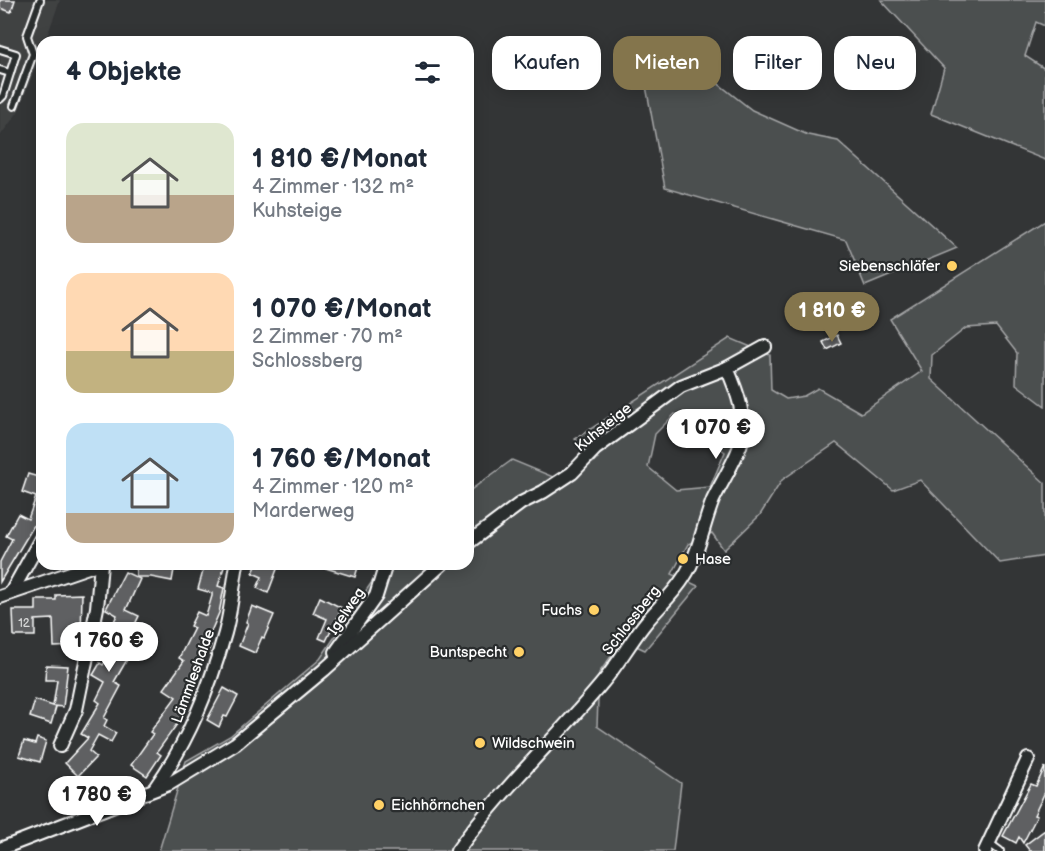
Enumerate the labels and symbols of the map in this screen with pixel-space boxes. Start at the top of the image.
place label: Siebenschläfer [839,257,941,276]
marker: Siebenschläfer [945,259,959,273]
pin: 1 810 € [777,292,887,343]
street label: Kuhsteige [571,399,636,456]
pin: 1 070 € [661,409,771,460]
place label: Hase [695,550,731,569]
marker: Hase [676,552,690,566]
street label: Schlossberg [598,582,664,659]
street label: Igelweg [324,584,369,639]
place label: Fuchs [541,601,583,620]
marker: Fuchs [587,603,601,617]
house number: 12 [18,616,30,631]
pin: 1 760 € [54,622,164,673]
street label: Lämmleshalde [168,627,219,726]
place label: Buntspecht [430,643,507,662]
marker: Buntspecht [512,645,526,659]
place label: Wildschwein [492,734,575,753]
marker: Wildschwein [473,736,487,750]
pin: 1 780 € [42,776,152,827]
place label: Eichhörnchen [391,796,485,815]
marker: Eichhörnchen [372,798,386,812]

